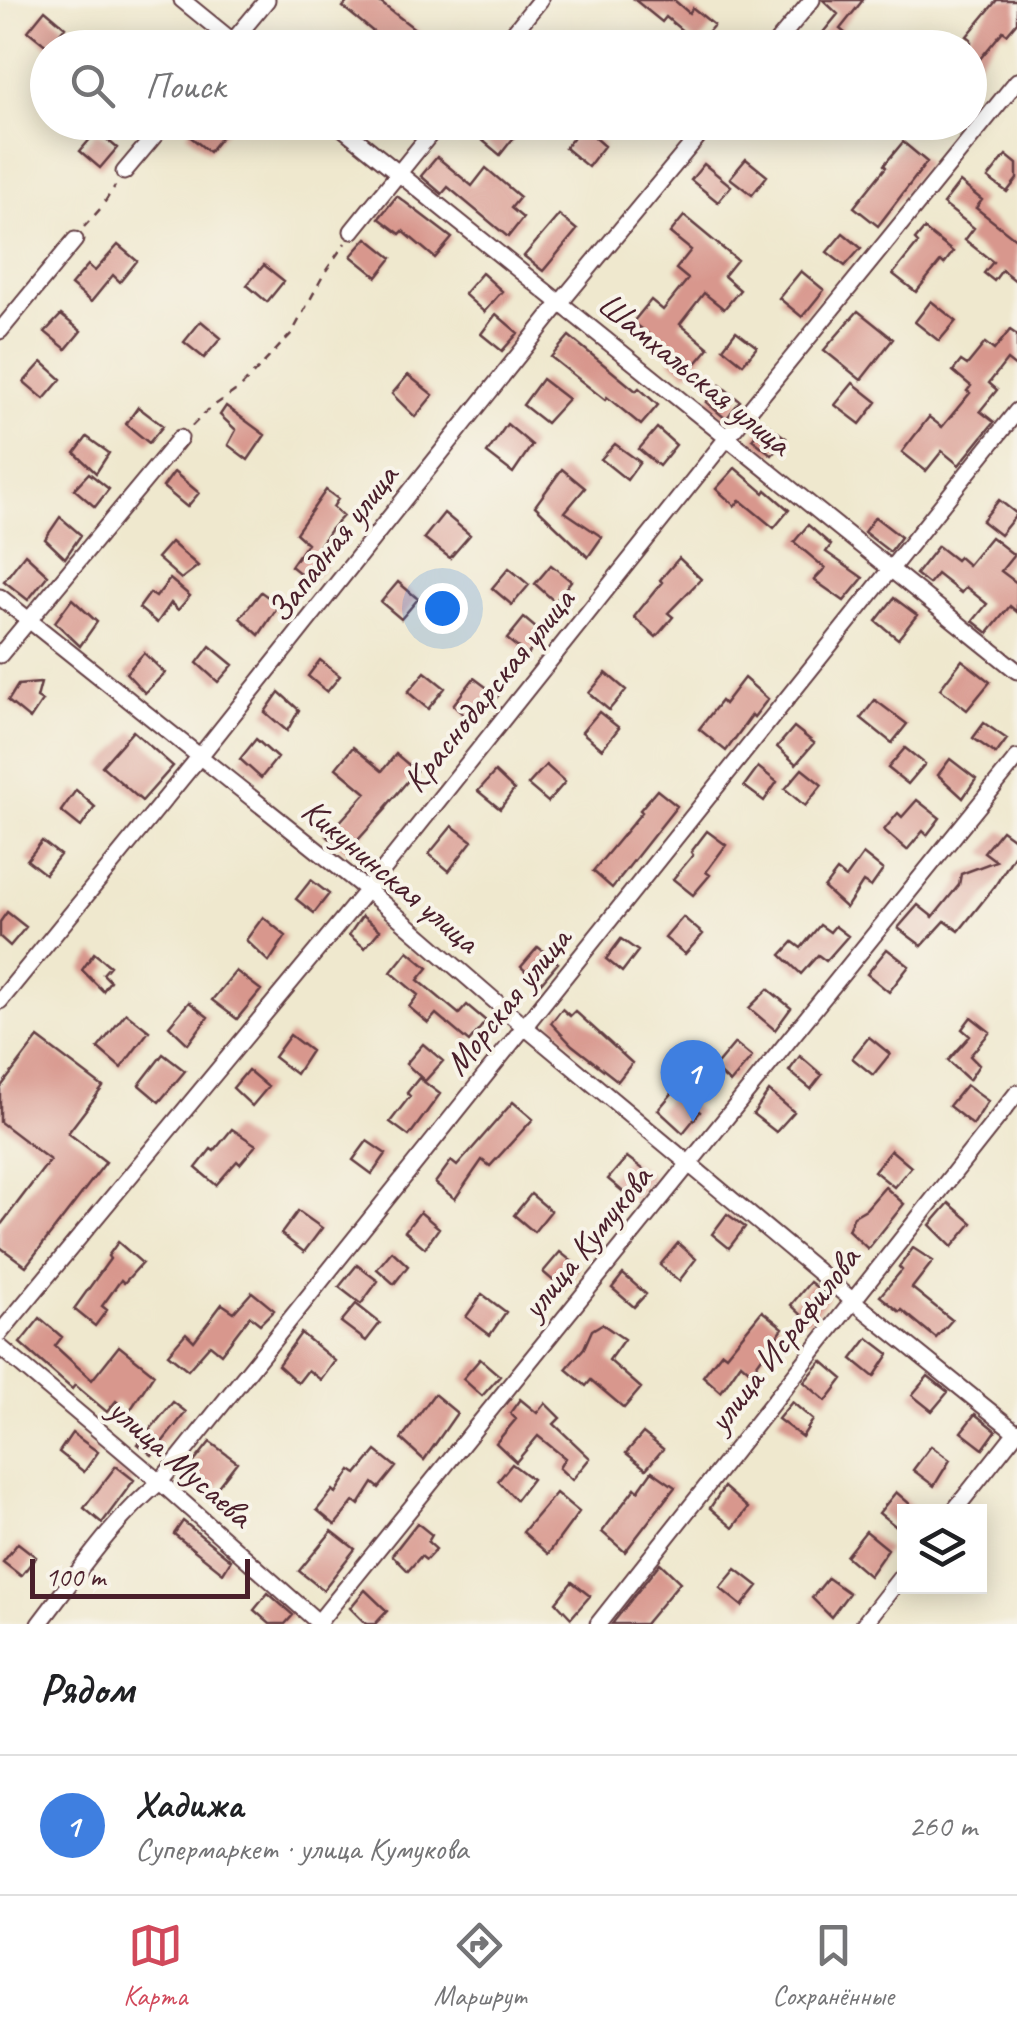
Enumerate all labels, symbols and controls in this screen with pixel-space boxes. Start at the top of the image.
search box [30,30,987,140]
icon: search [65,58,120,113]
text: Поиск [145,62,225,109]
street label: Шамхальская улица [589,281,803,467]
street label: Западная улица [257,453,410,631]
street label: Краснодарская улица [392,578,586,801]
your location [417,583,468,634]
street label: Кикунинская улица [292,788,490,964]
street label: Морская улица [434,916,582,1084]
pin: 1 [660,1040,726,1122]
street label: улица Кумукова [509,1154,664,1330]
street label: улица Исрафилова [696,1235,872,1443]
street label: улица Мусаева [98,1386,264,1539]
map controls [897,1504,987,1594]
button: layers [897,1504,987,1594]
scale bar [30,1554,250,1598]
text: 100 m [45,1559,105,1594]
text: Рядом [40,1663,134,1716]
text: Хадижа [135,1781,243,1828]
text: 1 [65,1805,80,1846]
text: 260 m [908,1805,977,1846]
text: Супермаркет · улица Кумукова [135,1828,468,1869]
tab: Карта [123,1918,187,2013]
tab: Маршрут [434,1918,526,2013]
tab: Сохранённые [772,1918,894,2013]

